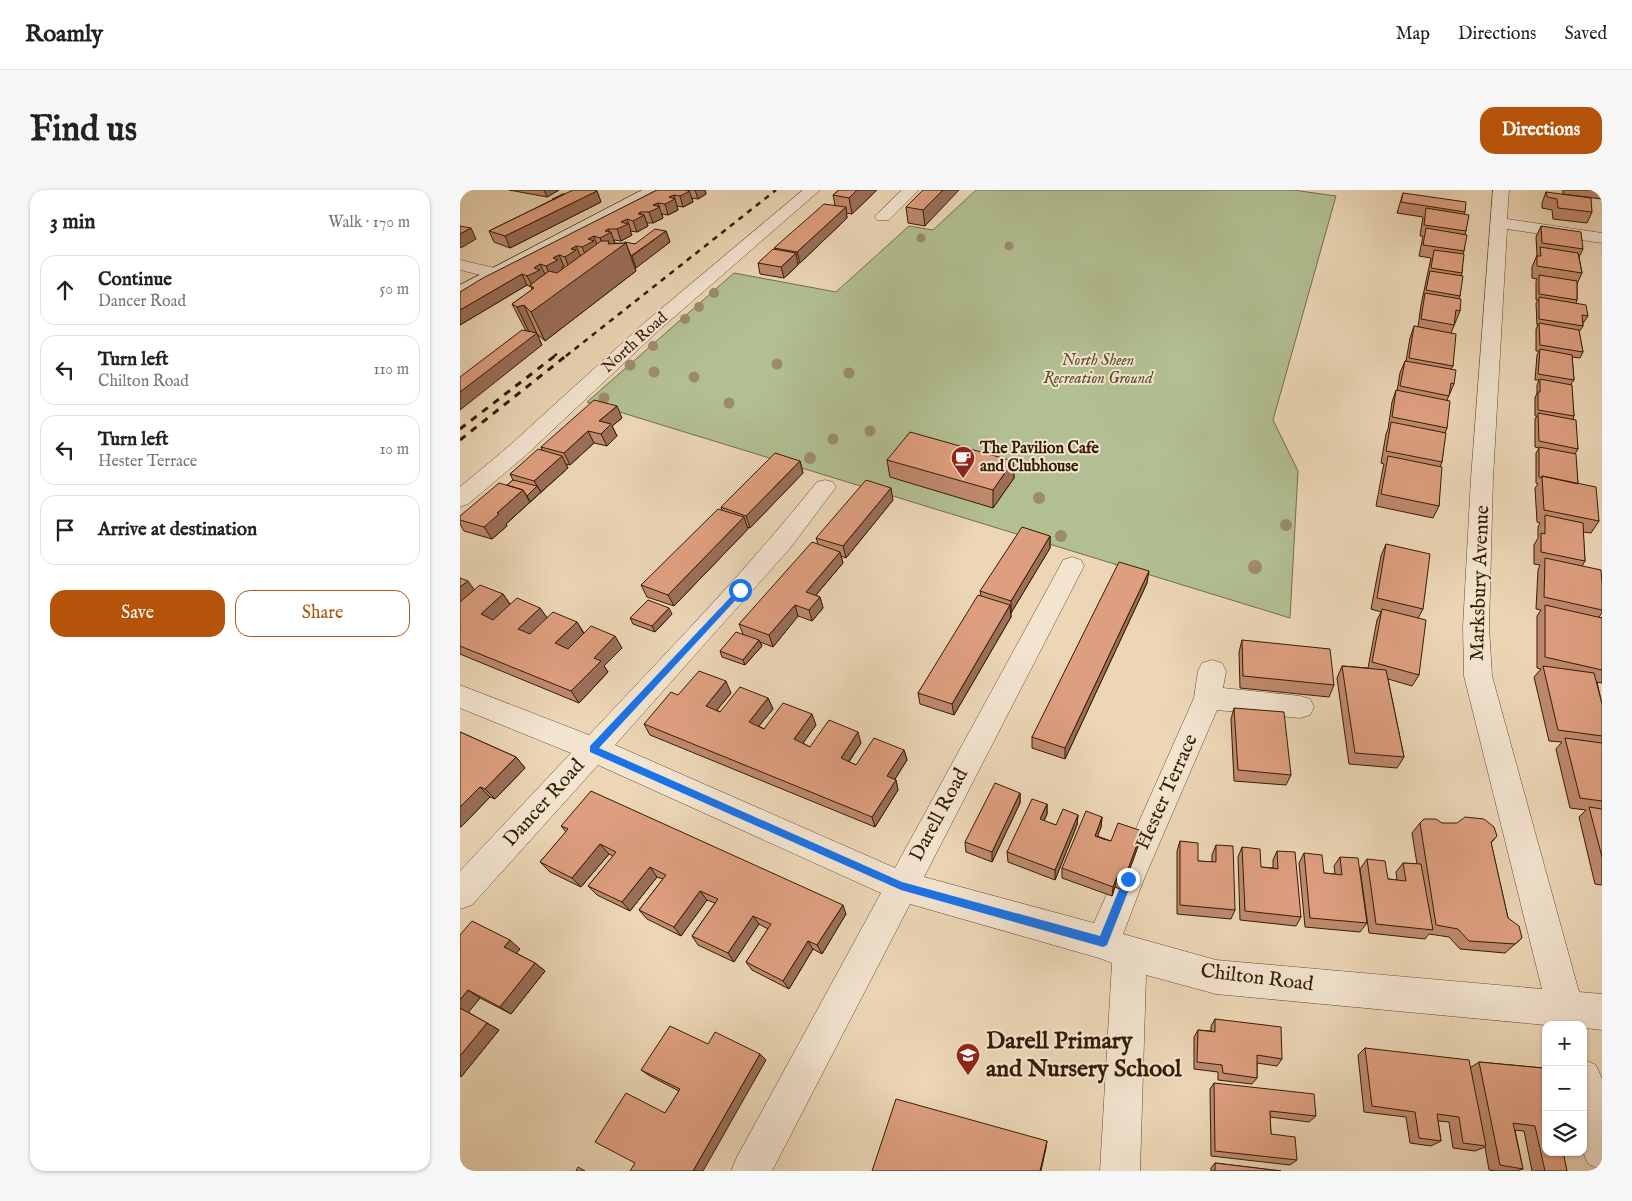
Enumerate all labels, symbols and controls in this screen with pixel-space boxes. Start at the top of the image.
text: Roamly [25,19,103,50]
text: Map [1396,23,1430,46]
text: Directions [1458,23,1536,46]
text: Saved [1564,23,1607,46]
button: Directions [1480,107,1602,154]
text: Find us [30,108,137,153]
text: 3 min [50,209,95,236]
text: Walk · 170 m [328,213,410,233]
text: Continue [98,268,172,292]
icon: ahead [51,276,79,304]
text: 50 m [380,280,409,300]
text: Dancer Road [98,292,186,312]
street label: North Road [598,308,672,378]
text: Turn left [98,348,169,372]
park label: North Sheen Recreation Ground [1043,351,1154,389]
icon: left [51,356,79,384]
text: 110 m [373,360,409,380]
text: Chilton Road [98,372,189,392]
text: Turn left [98,428,169,452]
icon: left [51,436,79,464]
place label: The Pavilion Cafe and Clubhouse [979,439,1100,477]
text: 10 m [379,440,409,460]
cafe icon: The Pavilion Cafe and Clubhouse [950,445,976,479]
text: Hester Terrace [98,452,197,472]
street label: Marksbury Avenue [1465,505,1495,661]
icon: arrive [51,516,79,544]
text: Arrive at destination [98,518,257,542]
route start [729,579,752,602]
button: Save [50,590,225,637]
button: Share [235,590,410,637]
street label: Hester Terrace [1130,730,1204,854]
street label: Dancer Road [498,754,590,852]
street label: Darell Road [904,764,974,866]
route end [1117,868,1140,891]
street label: Chilton Road [1199,959,1315,997]
map controls [1542,1021,1587,1156]
button: + [1542,1021,1587,1066]
place label: Darell Primary and Nursery School [986,1026,1182,1085]
school or university icon: Darell Primary and Nursery School [955,1042,981,1076]
button: − [1542,1066,1587,1111]
button: layers [1542,1111,1587,1156]

